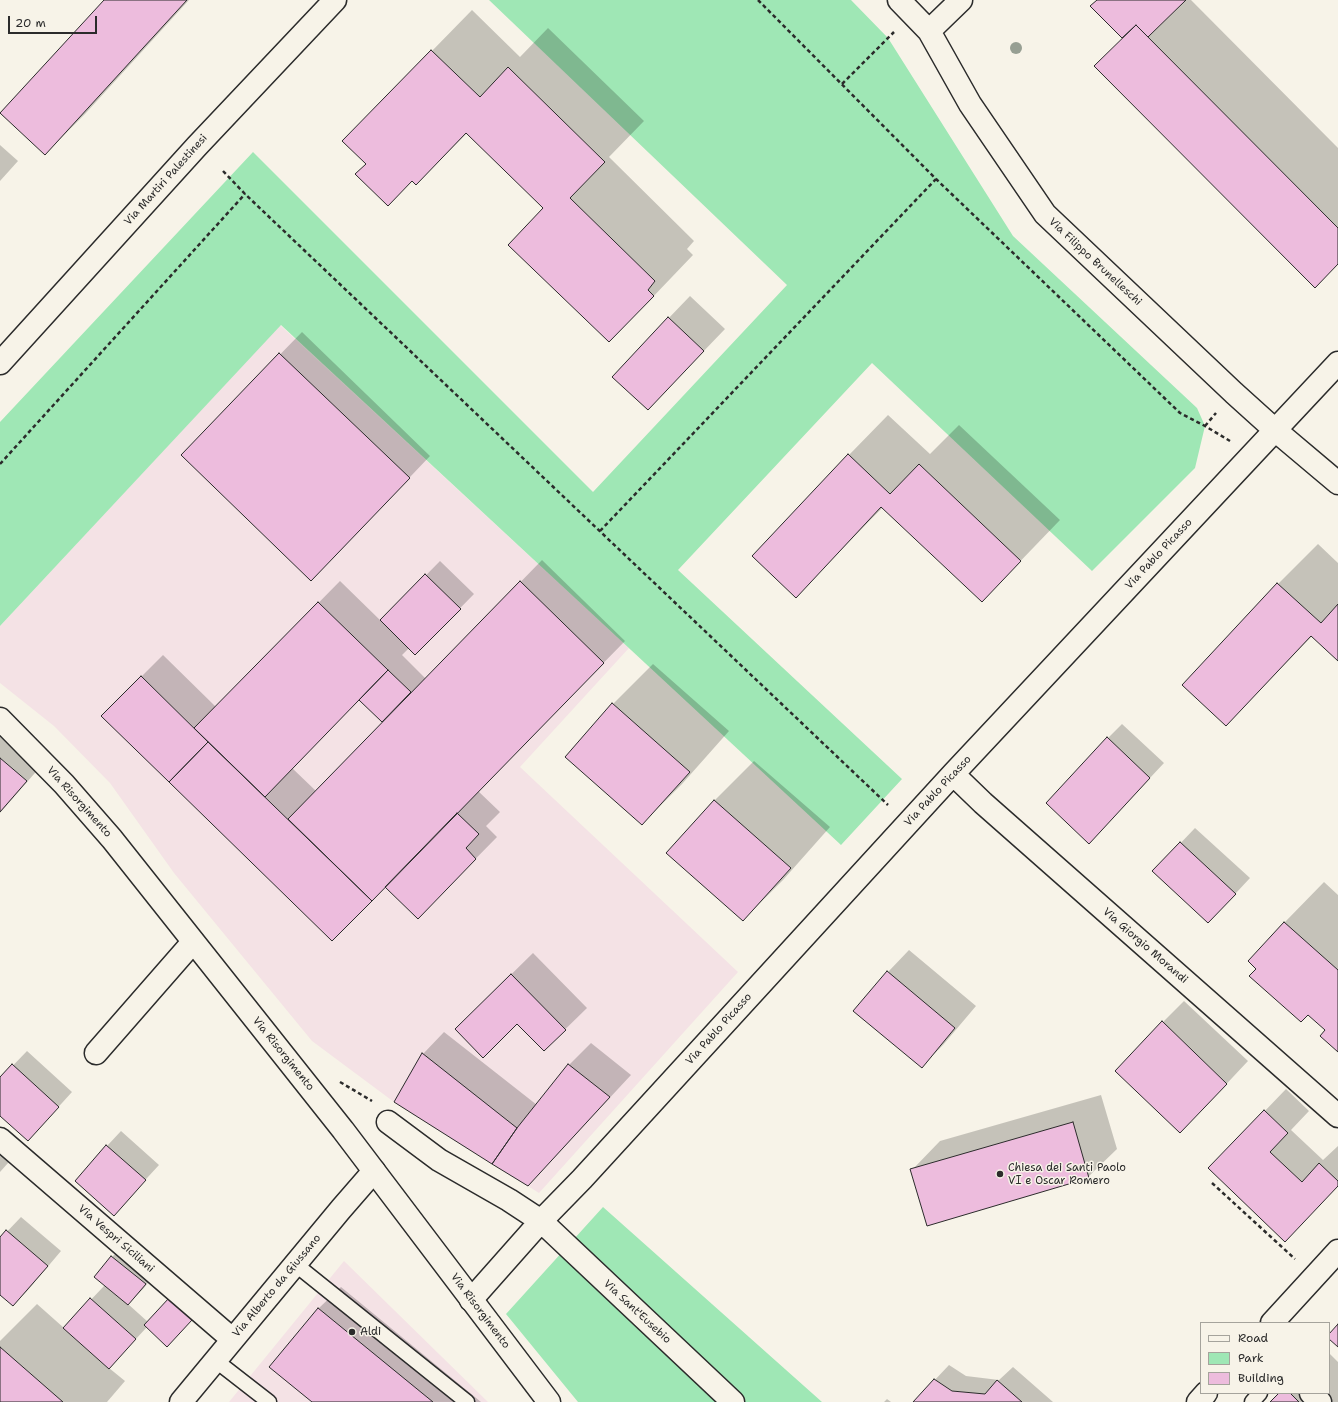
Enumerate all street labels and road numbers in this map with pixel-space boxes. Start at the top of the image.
street label: Via Martiri Palestinesi [122,132,210,228]
street label: Via Filippo Brunelleschi [1046,215,1144,309]
street label: Via Pablo Picasso [1123,516,1195,592]
street label: Via Pablo Picasso [902,753,974,829]
street label: Via Risorgimento [44,764,114,840]
street label: Via Giorgio Morandi [1100,905,1190,987]
street label: Via Pablo Picasso [683,990,755,1068]
street label: Via Risorgimento [249,1015,317,1093]
street label: Via Vespri Siciliani [75,1202,157,1276]
street label: Via Alberto da Giussano [230,1232,324,1340]
street label: Via Risorgimento [447,1271,513,1351]
street label: Via Sant'Eusebio [601,1277,673,1347]

